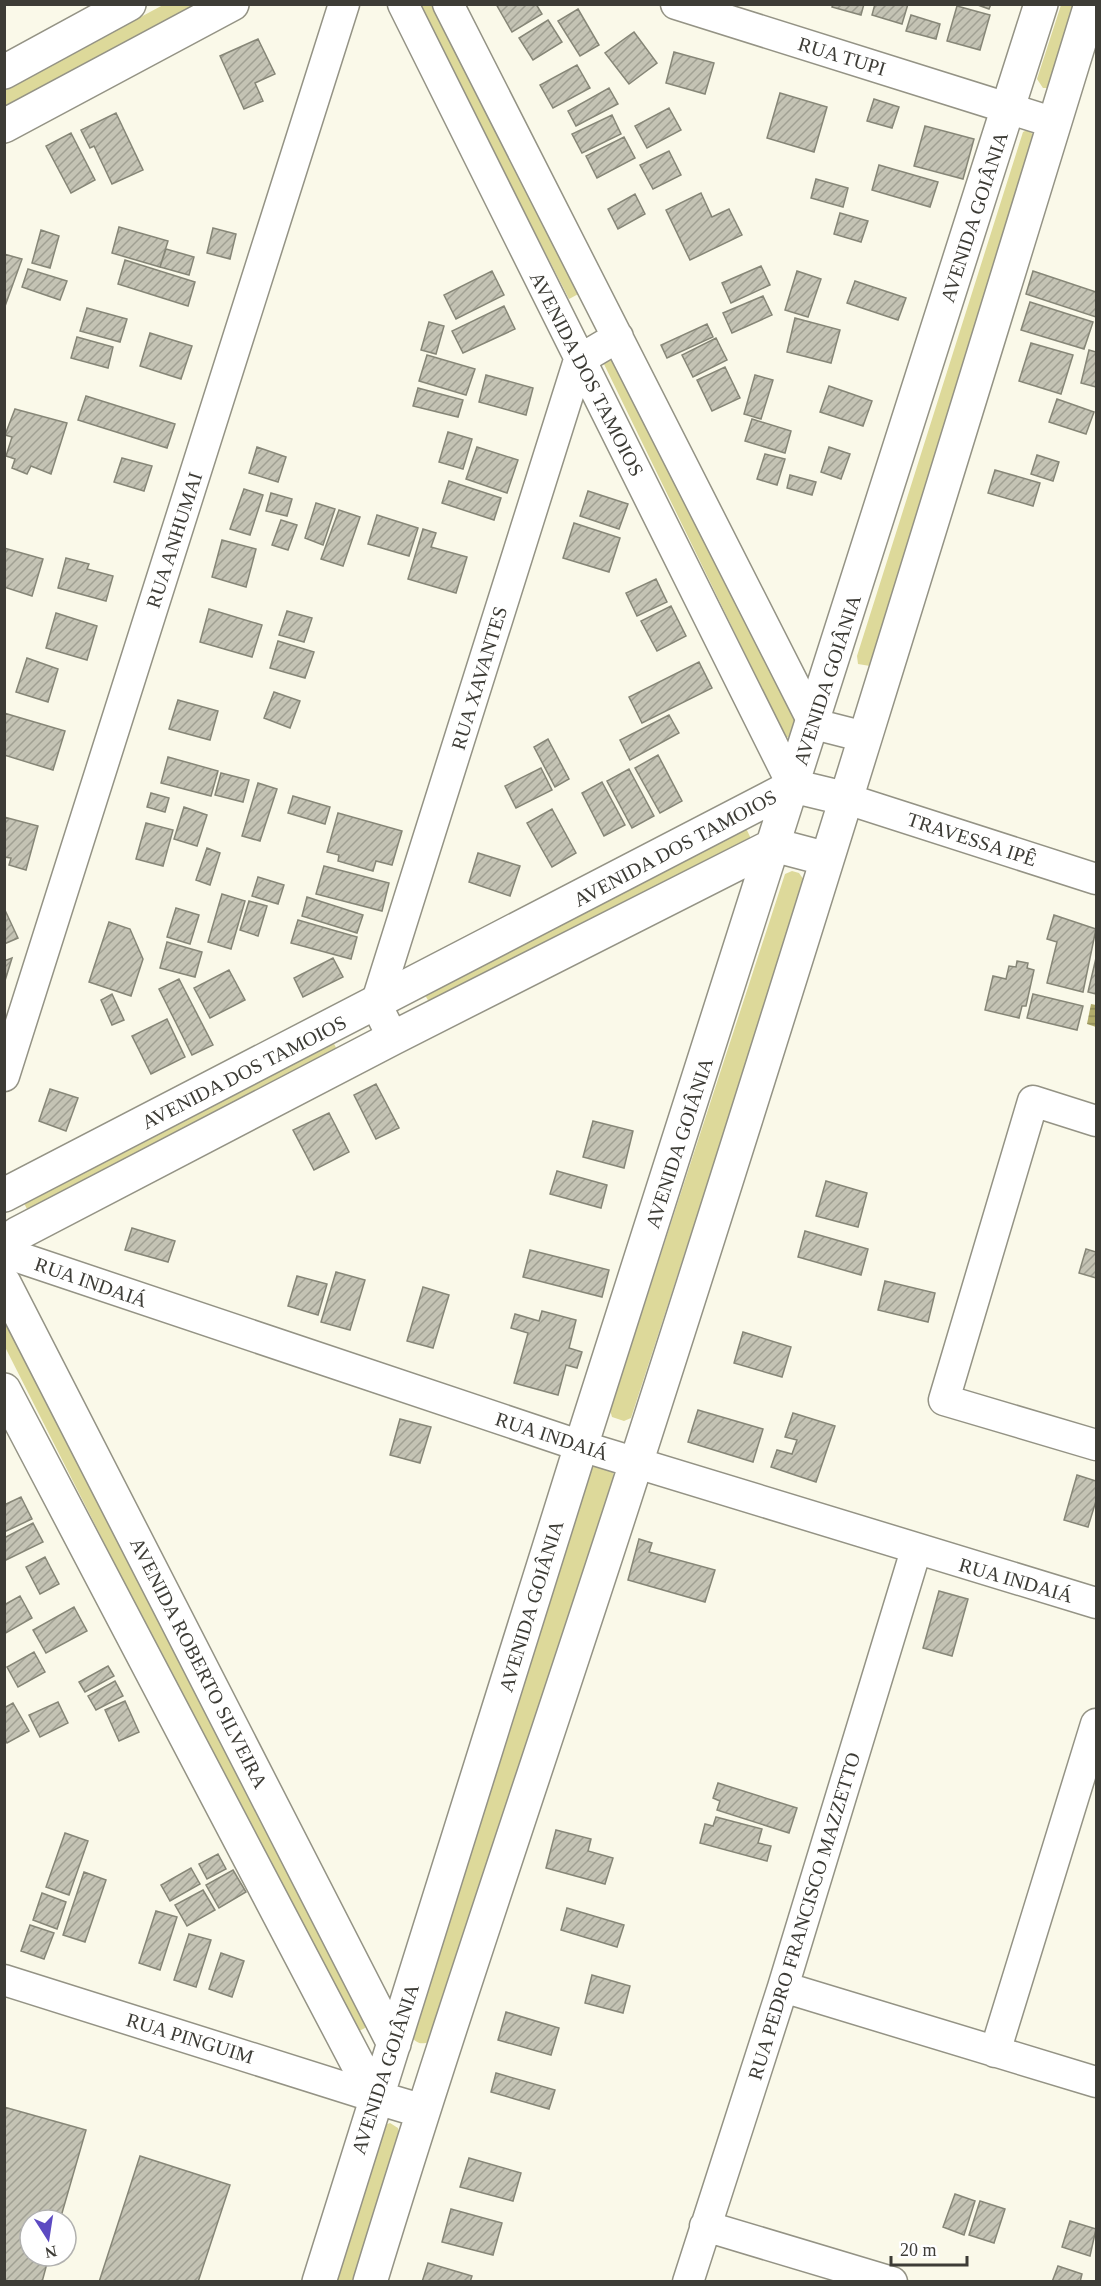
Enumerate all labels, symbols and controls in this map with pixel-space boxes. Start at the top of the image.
street label: RUA TUPI [796,32,888,80]
street label: AVENIDA GOIÂNIA [936,128,1012,305]
street label: AVENIDA DOS TAMOIOS [526,268,648,480]
street label: RUA ANHUMAI [142,469,206,611]
street label: AVENIDA GOIÂNIA [789,591,865,768]
street label: RUA XAVANTES [447,604,511,752]
street label: AVENIDA DOS TAMOIOS [570,785,780,911]
street label: TRAVESSA IPÊ [905,808,1039,870]
street label: AVENIDA DOS TAMOIOS [138,1011,350,1133]
street label: AVENIDA GOIÂNIA [641,1054,717,1231]
street label: RUA INDAIÁ [32,1253,151,1312]
street label: RUA INDAIÁ [493,1407,612,1465]
street label: AVENIDA GOIÂNIA [494,1517,568,1694]
street label: AVENIDA ROBERTO SILVEIRA [126,1534,272,1793]
street label: RUA INDAIÁ [957,1553,1076,1607]
street label: RUA PEDRO FRANCISCO MAZZETTO [744,1750,864,2082]
street label: AVENIDA GOIÂNIA [347,1980,423,2157]
street label: RUA PINGUIM [124,2008,256,2068]
north arrow [18,2208,78,2268]
scale bar [891,2229,968,2267]
text: 20 m [900,2240,937,2260]
text: N [43,2243,58,2262]

